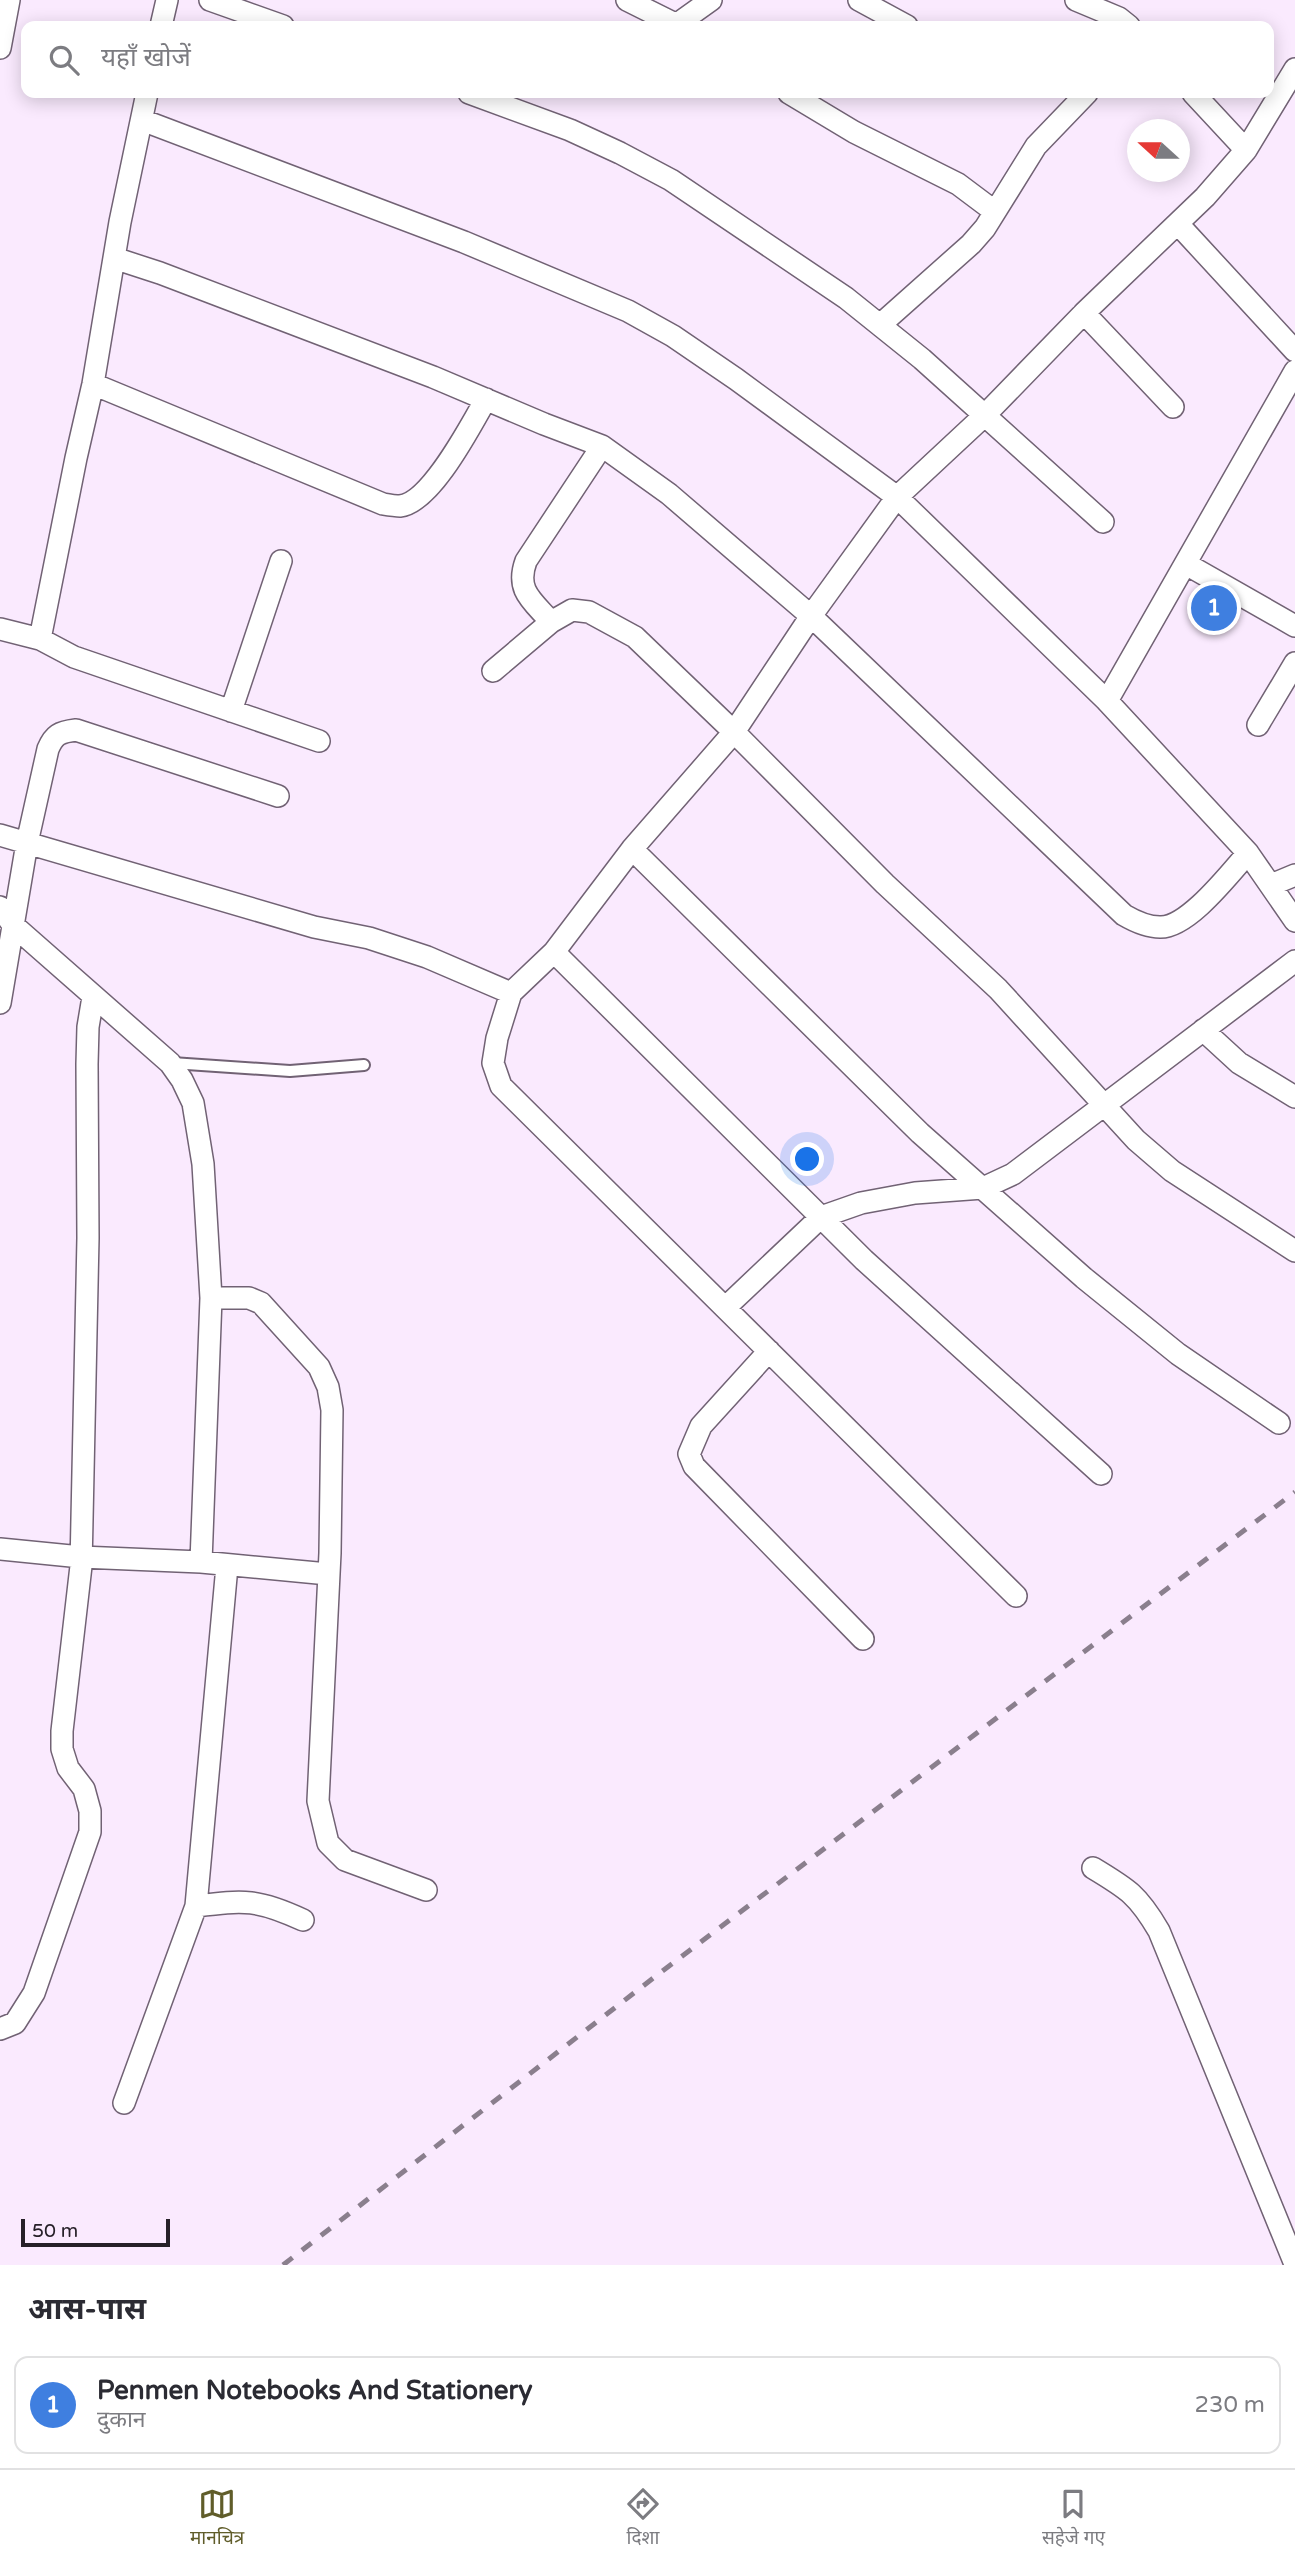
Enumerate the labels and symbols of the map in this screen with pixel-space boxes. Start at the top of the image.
north arrow [1127,119,1190,182]
pin: 1 [1191,582,1237,634]
your location [790,1142,824,1176]
scale bar [21,2216,170,2248]

